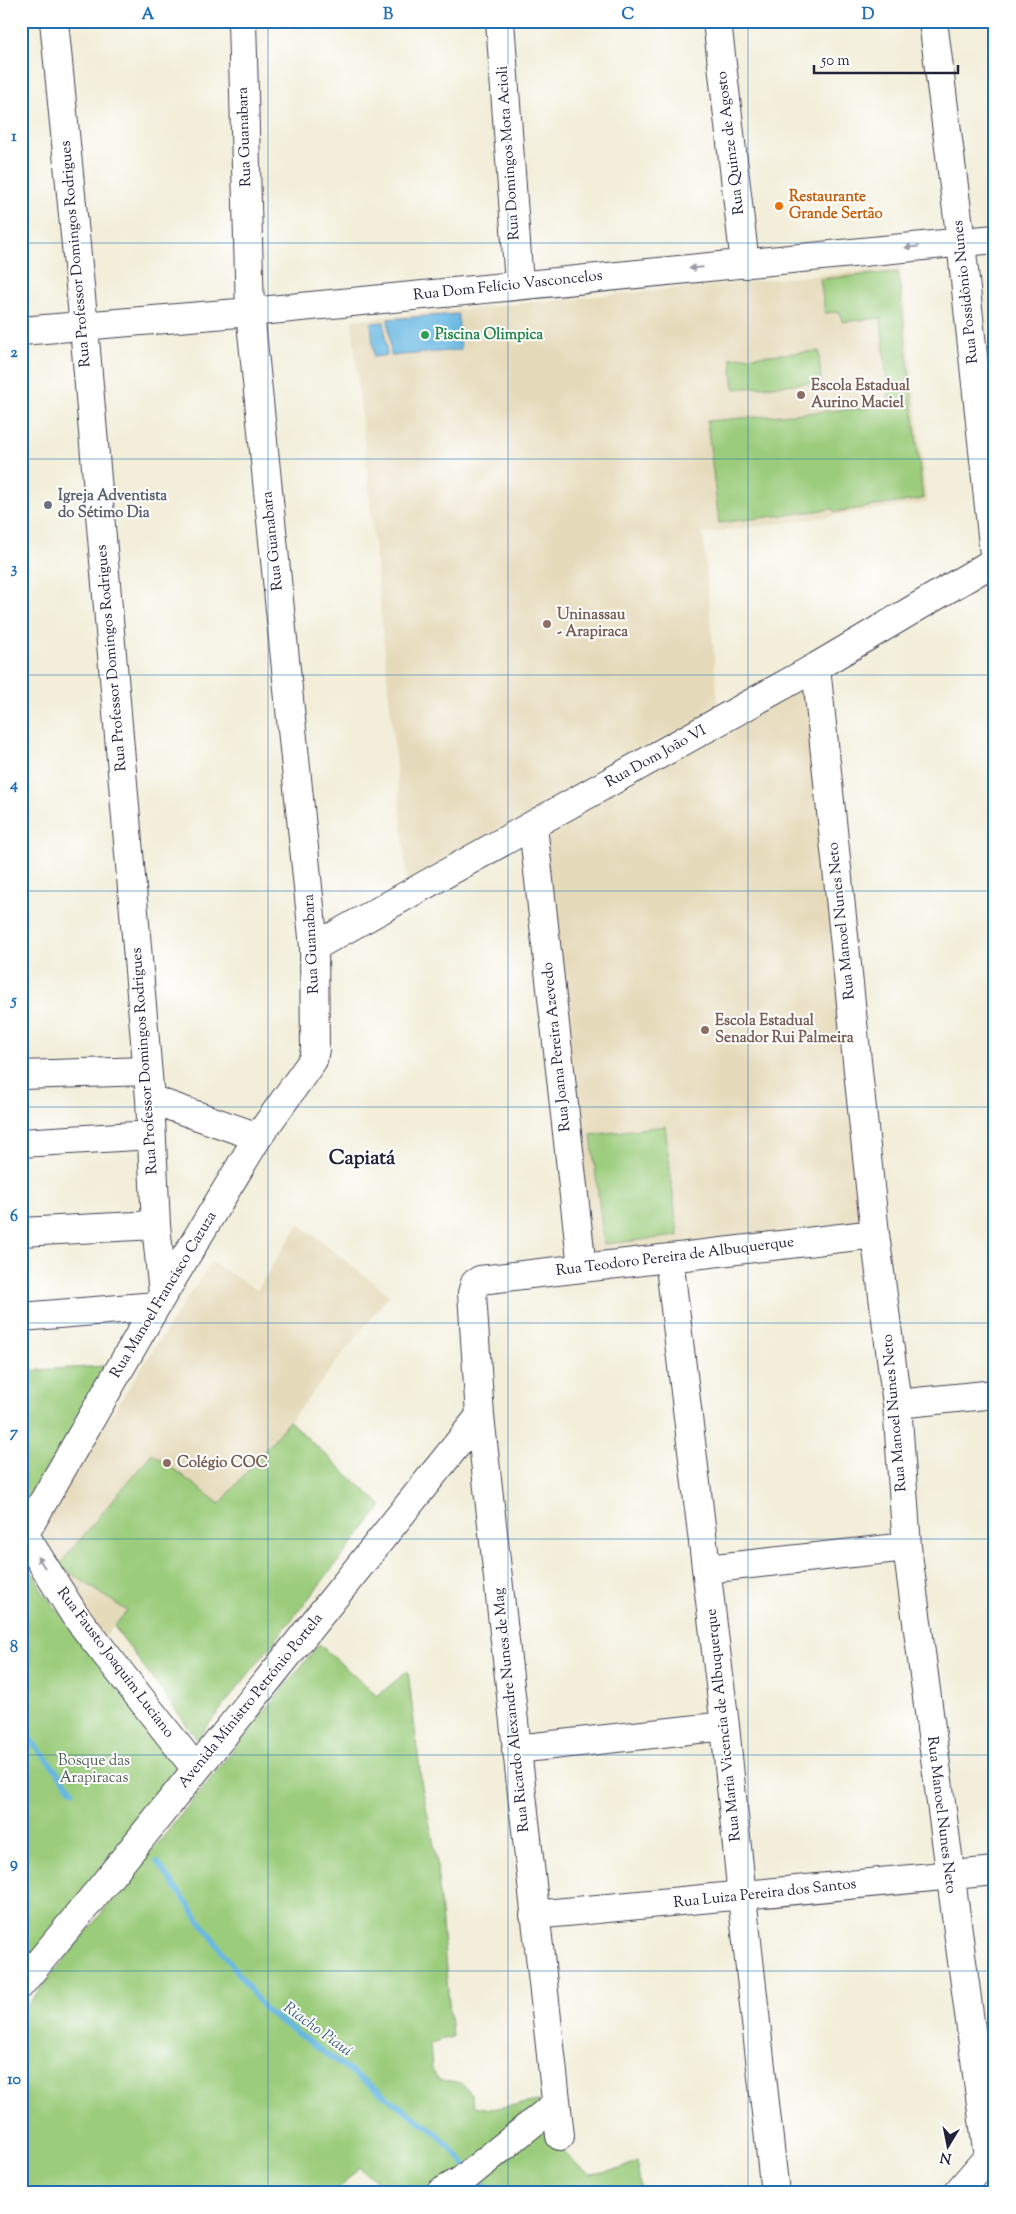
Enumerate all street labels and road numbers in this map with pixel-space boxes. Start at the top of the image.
street label: Rua Domingos Mota Acioli [492,65,526,241]
street label: Rua Quinze de Agosto [712,70,750,216]
street label: Rua Guanabara [233,87,257,187]
street label: Rua Professor Domingos Rodrigues [56,140,96,368]
street label: Rua Possidônio Nunes [948,219,984,365]
street label: Rua Dom Felício Vasconcelos [412,266,604,306]
street label: Rua Guanabara [257,490,289,592]
street label: Rua Professor Domingos Rodrigues [92,544,132,772]
street label: Rua Dom João VI [602,721,710,793]
street label: Rua Manoel Nunes Neto [823,841,861,1001]
street label: Rua Guanabara [299,893,325,994]
street label: Rua Professor Domingos Rodrigues [127,947,163,1175]
street label: Rua Joana Pereira Azevedo [538,961,576,1133]
street label: Rua Manoel Francisco Cazuza [106,1208,222,1382]
street label: Rua Teodoro Pereira de Albuquerque [555,1232,795,1282]
street label: Rua Manoel Nunes Neto [878,1333,912,1493]
street label: Rua Fausto Joaquim Luciano [51,1583,179,1743]
street label: Rua Ricardo Alexandre Nunes de Mag [489,1587,535,1833]
street label: Rua Maria Vicencia de Albuquerque [701,1608,747,1842]
street label: Avenida Ministro Petrônio Portela [174,1609,328,1793]
street label: Rua Manoel Nunes Neto [921,1735,961,1895]
street label: Rua Luiza Pereira dos Santos [673,1874,857,1914]

